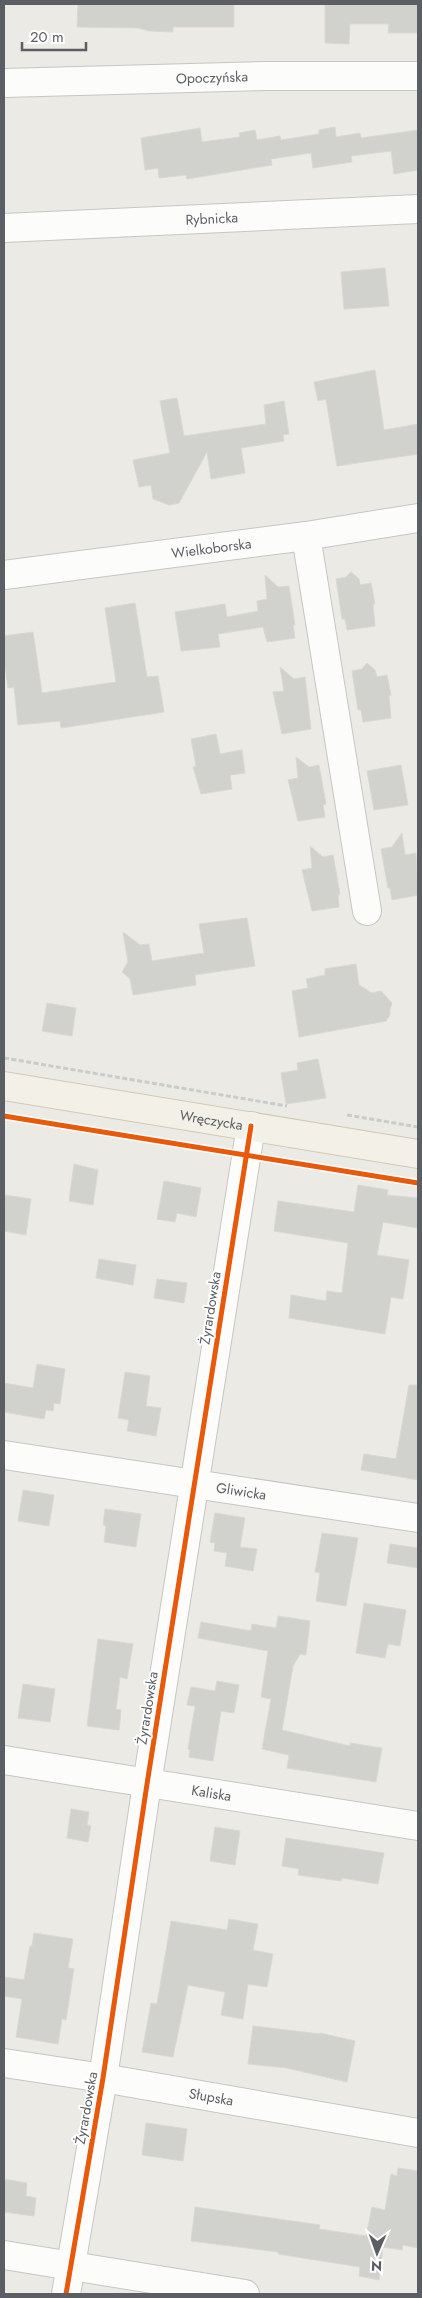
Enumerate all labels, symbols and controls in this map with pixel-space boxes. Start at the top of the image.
scale bar [22,20,86,52]
text: 20 m [30,26,64,48]
street label: Opoczyńska [176,66,248,88]
street label: Rybnicka [185,207,239,230]
street label: Wielkoborska [170,533,253,563]
street label: Wręczycka [178,1105,244,1135]
street label: Żyrardowska [194,1270,226,1346]
street label: Gliwicka [215,1477,268,1505]
street label: Żyrardowska [131,1670,163,1746]
street label: Kaliska [190,1780,233,1806]
street label: Żyrardowska [70,2070,102,2146]
street label: Słupska [187,2083,235,2111]
north arrow [352,2228,402,2278]
text: N [371,2256,382,2276]

